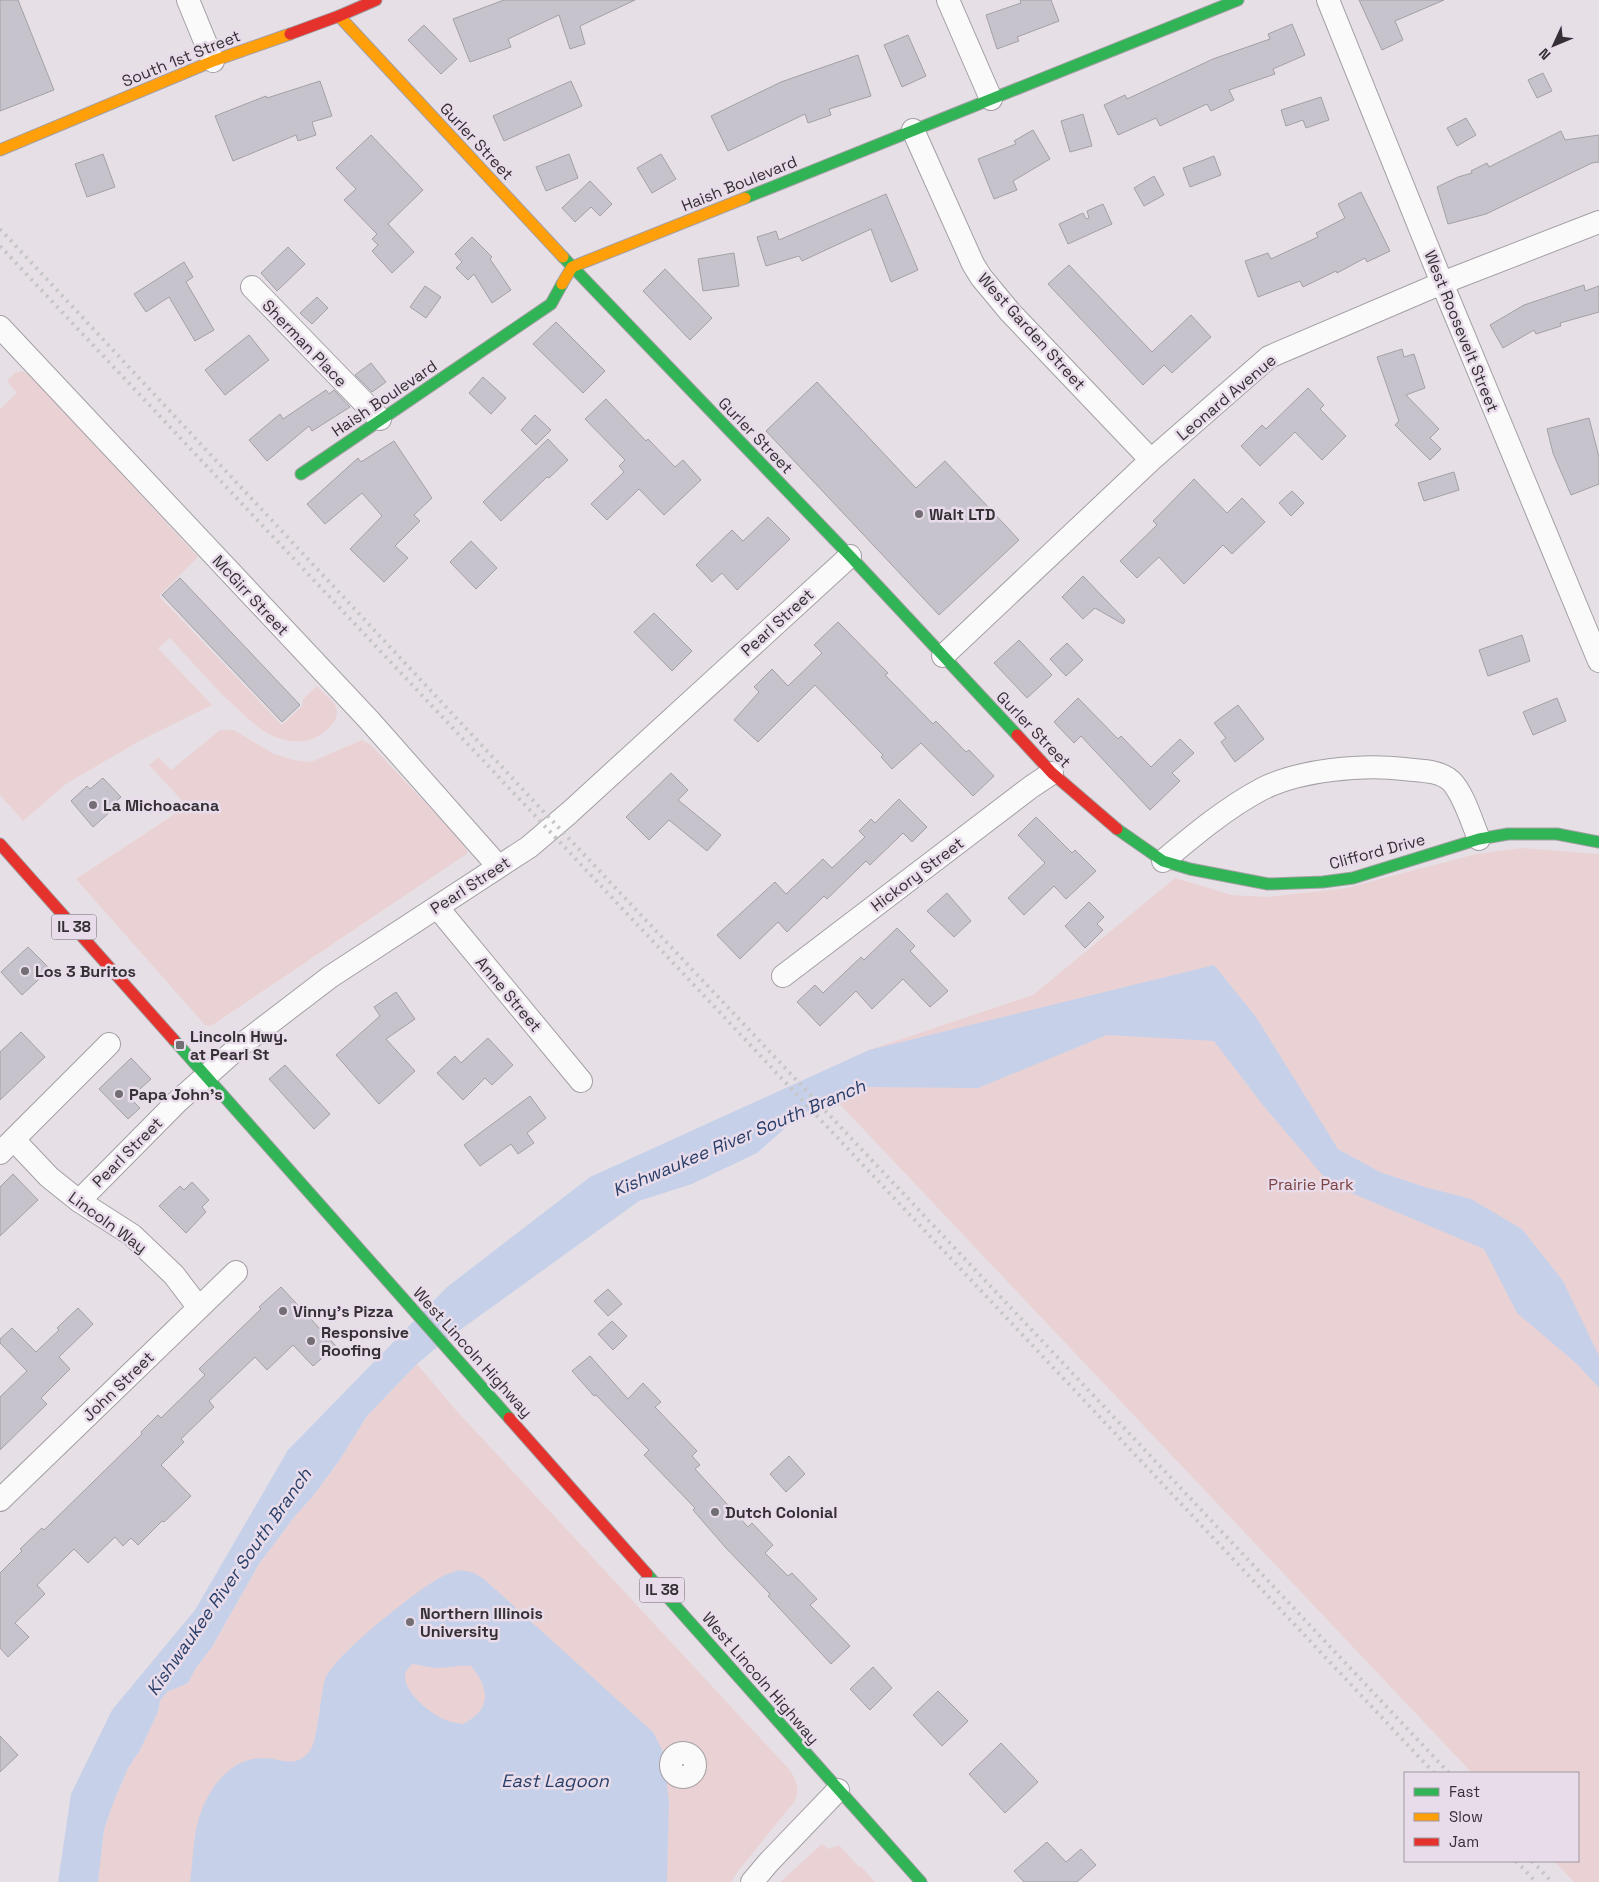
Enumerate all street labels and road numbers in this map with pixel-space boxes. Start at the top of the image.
street label: South 1st Street [119,25,244,92]
street label: Gurler Street [435,98,518,185]
street label: Haish Boulevard [678,151,800,216]
street label: West Roosevelt Street [1419,247,1504,415]
street label: West Garden Street [973,268,1090,394]
street label: Sherman Place [258,295,352,391]
street label: Leonard Avenue [1172,350,1280,445]
street label: Haish Boulevard [327,355,441,441]
street label: Gurler Street [714,393,798,478]
street label: McGirr Street [208,551,293,640]
street label: Pearl Street [737,584,818,661]
street label: Gurler Street [992,687,1076,772]
street label: Clifford Drive [1327,829,1427,874]
street label: Hickory Street [867,833,968,916]
street label: Pearl Street [426,852,514,919]
road number: IL 38 [52,914,96,940]
street label: Anne Street [471,952,546,1036]
street label: Pearl Street [88,1113,167,1192]
street label: Lincoln Way [64,1187,151,1258]
street label: West Lincoln Highway [408,1283,537,1422]
street label: John Street [78,1347,159,1426]
road number: IL 38 [640,1578,684,1602]
street label: West Lincoln Highway [697,1608,824,1749]

